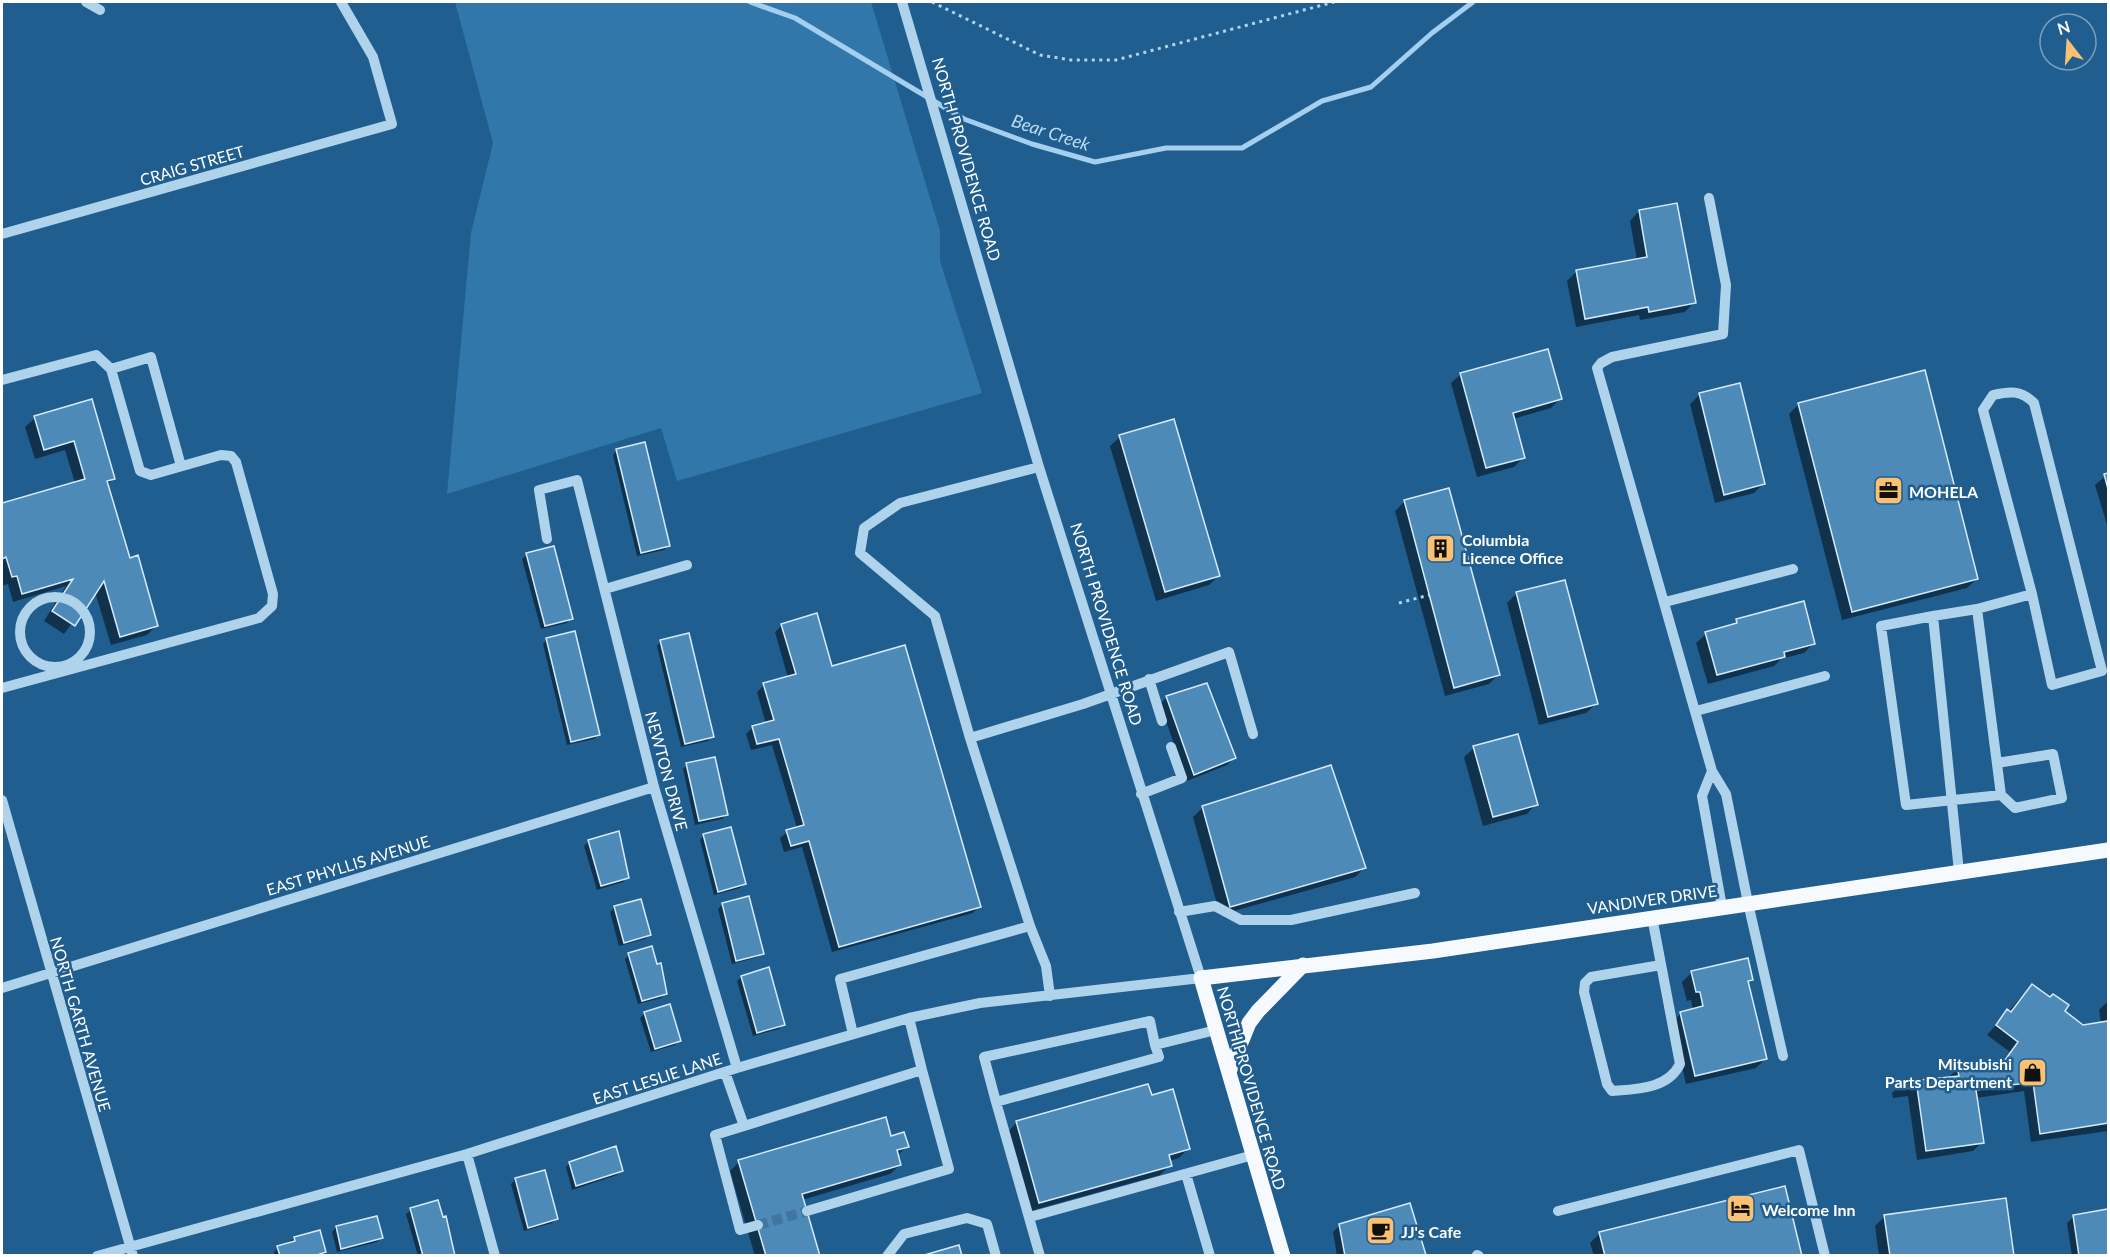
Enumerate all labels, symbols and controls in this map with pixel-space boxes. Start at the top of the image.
north arrow [2038,12,2098,72]
text: N [2055,16,2072,38]
street label: NORTH PROVIDENCE ROAD [929,55,1005,263]
water label: Bear Creek [1009,109,1093,155]
street label: CRAIG STREET [138,141,247,189]
office icon: MOHELA [1872,475,1904,507]
place label: MOHELA [1909,482,1979,501]
street label: NORTH PROVIDENCE ROAD [1067,520,1147,728]
place label: Columbia Licence Office [1462,530,1564,567]
building icon: Columbia Licence Office [1425,532,1457,564]
street label: NEWTON DRIVE [642,709,692,833]
street label: EAST PHYLLIS AVENUE [264,831,432,899]
street label: VANDIVER DRIVE [1586,881,1718,917]
street label: NORTH GARTH AVENUE [47,934,115,1114]
street label: NORTH PROVIDENCE ROAD [1214,984,1290,1192]
street label: EAST LESLIE LANE [590,1048,724,1108]
place label: Mitsubishi Parts Department [1885,1054,2012,1091]
shop icon: Mitsubishi Parts Department [2017,1056,2049,1088]
hotel icon: Welcome Inn [1725,1193,1757,1225]
place label: Welcome Inn [1762,1200,1856,1219]
cafe icon: JJ's Cafe [1364,1215,1396,1247]
place label: JJ's Cafe [1401,1222,1462,1241]

